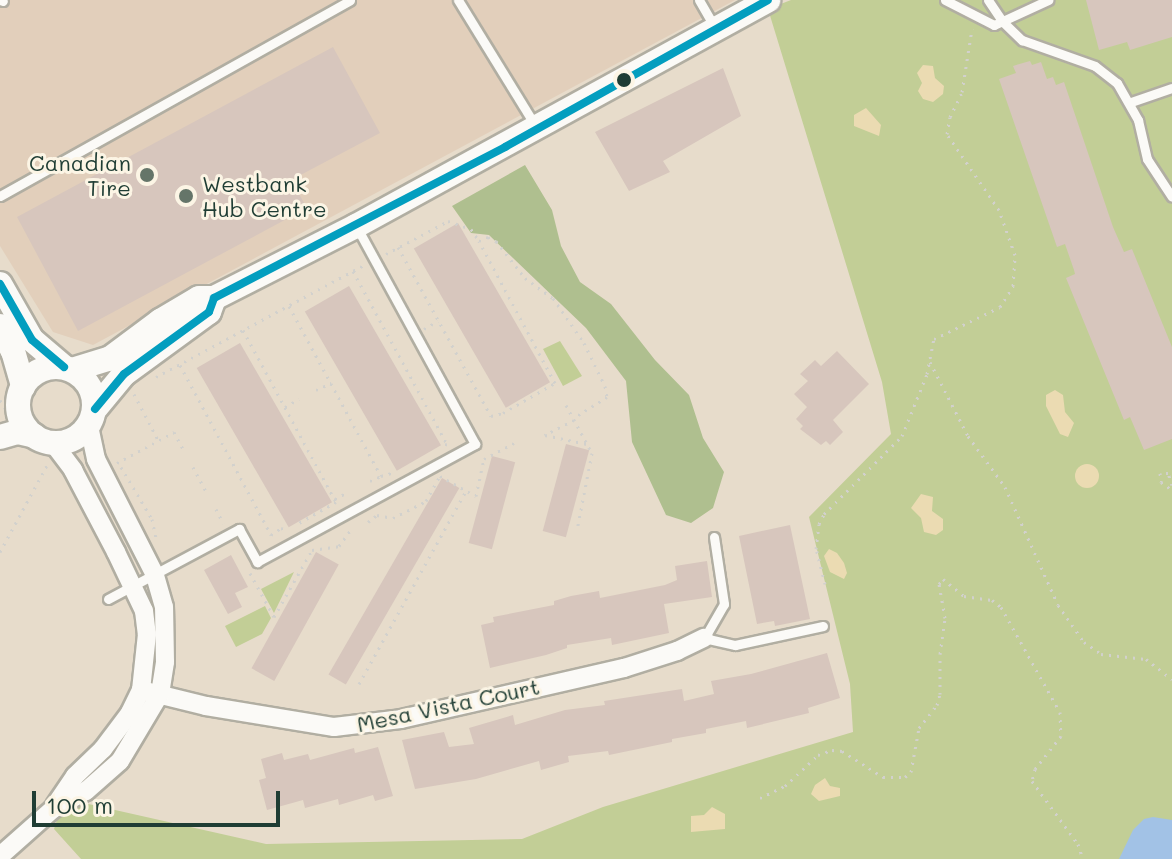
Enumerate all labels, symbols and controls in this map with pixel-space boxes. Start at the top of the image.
unlabelled marker [616,72,632,88]
place label: Canadian Tire [29,149,131,200]
marker: Canadian Tire [138,166,156,184]
place label: Westbank Hub Centre [202,170,327,222]
marker: Westbank Hub Centre [177,187,195,205]
street label: Mesa Vista Court [354,673,542,737]
scale bar [36,775,284,825]
text: 100 m [46,789,113,820]

